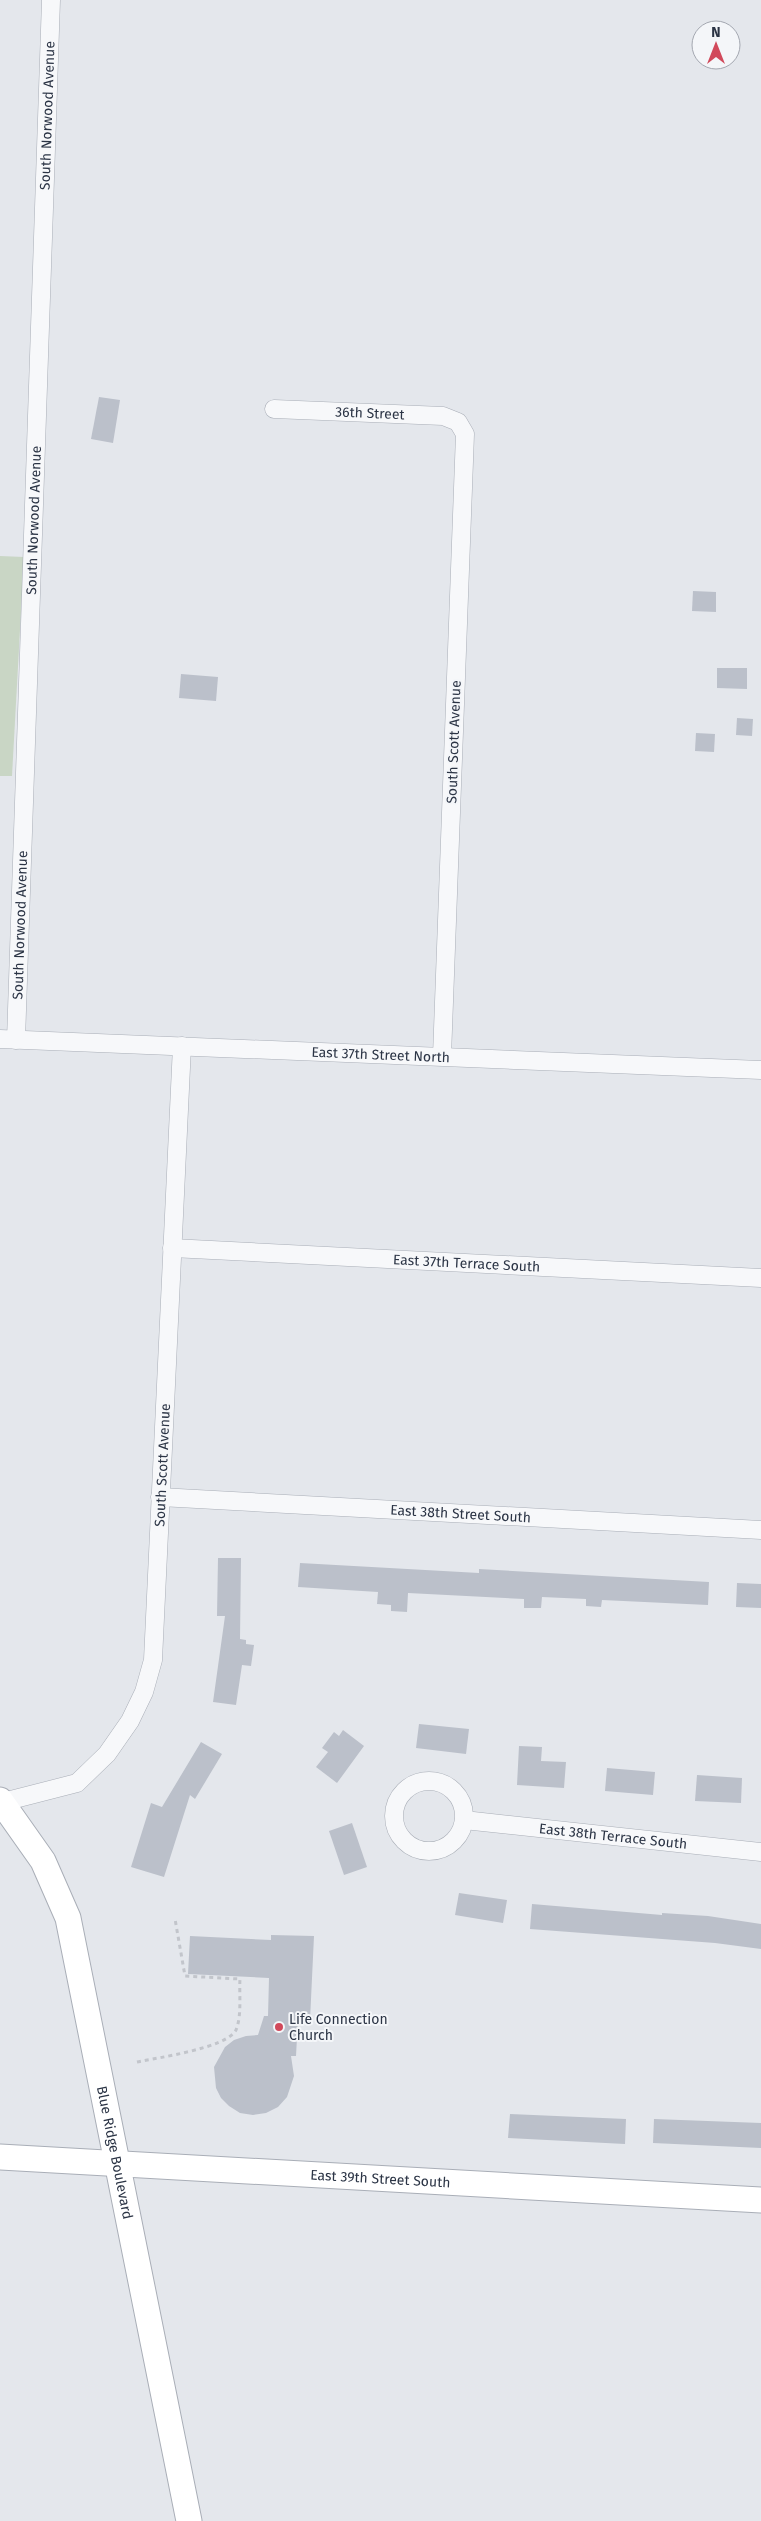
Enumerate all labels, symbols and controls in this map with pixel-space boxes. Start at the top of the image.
north arrow [691,20,741,70]
text: N [711,24,721,41]
street label: South Norwood Avenue [36,41,58,190]
street label: 36th Street [335,403,406,423]
street label: South Norwood Avenue [22,445,44,595]
street label: South Scott Avenue [443,680,465,804]
street label: South Norwood Avenue [9,850,31,1000]
street label: East 37th Street North [311,1043,450,1066]
street label: East 37th Terrace South [393,1251,541,1275]
street label: South Scott Avenue [151,1403,174,1527]
street label: East 38th Street South [390,1501,531,1526]
street label: East 38th Terrace South [538,1820,688,1852]
place label: Life Connection Church [289,2011,388,2044]
marker: Life Connection Church [273,2021,285,2033]
street label: Blue Ridge Boulevard [93,2084,137,2221]
street label: East 39th Street South [310,2166,451,2191]

